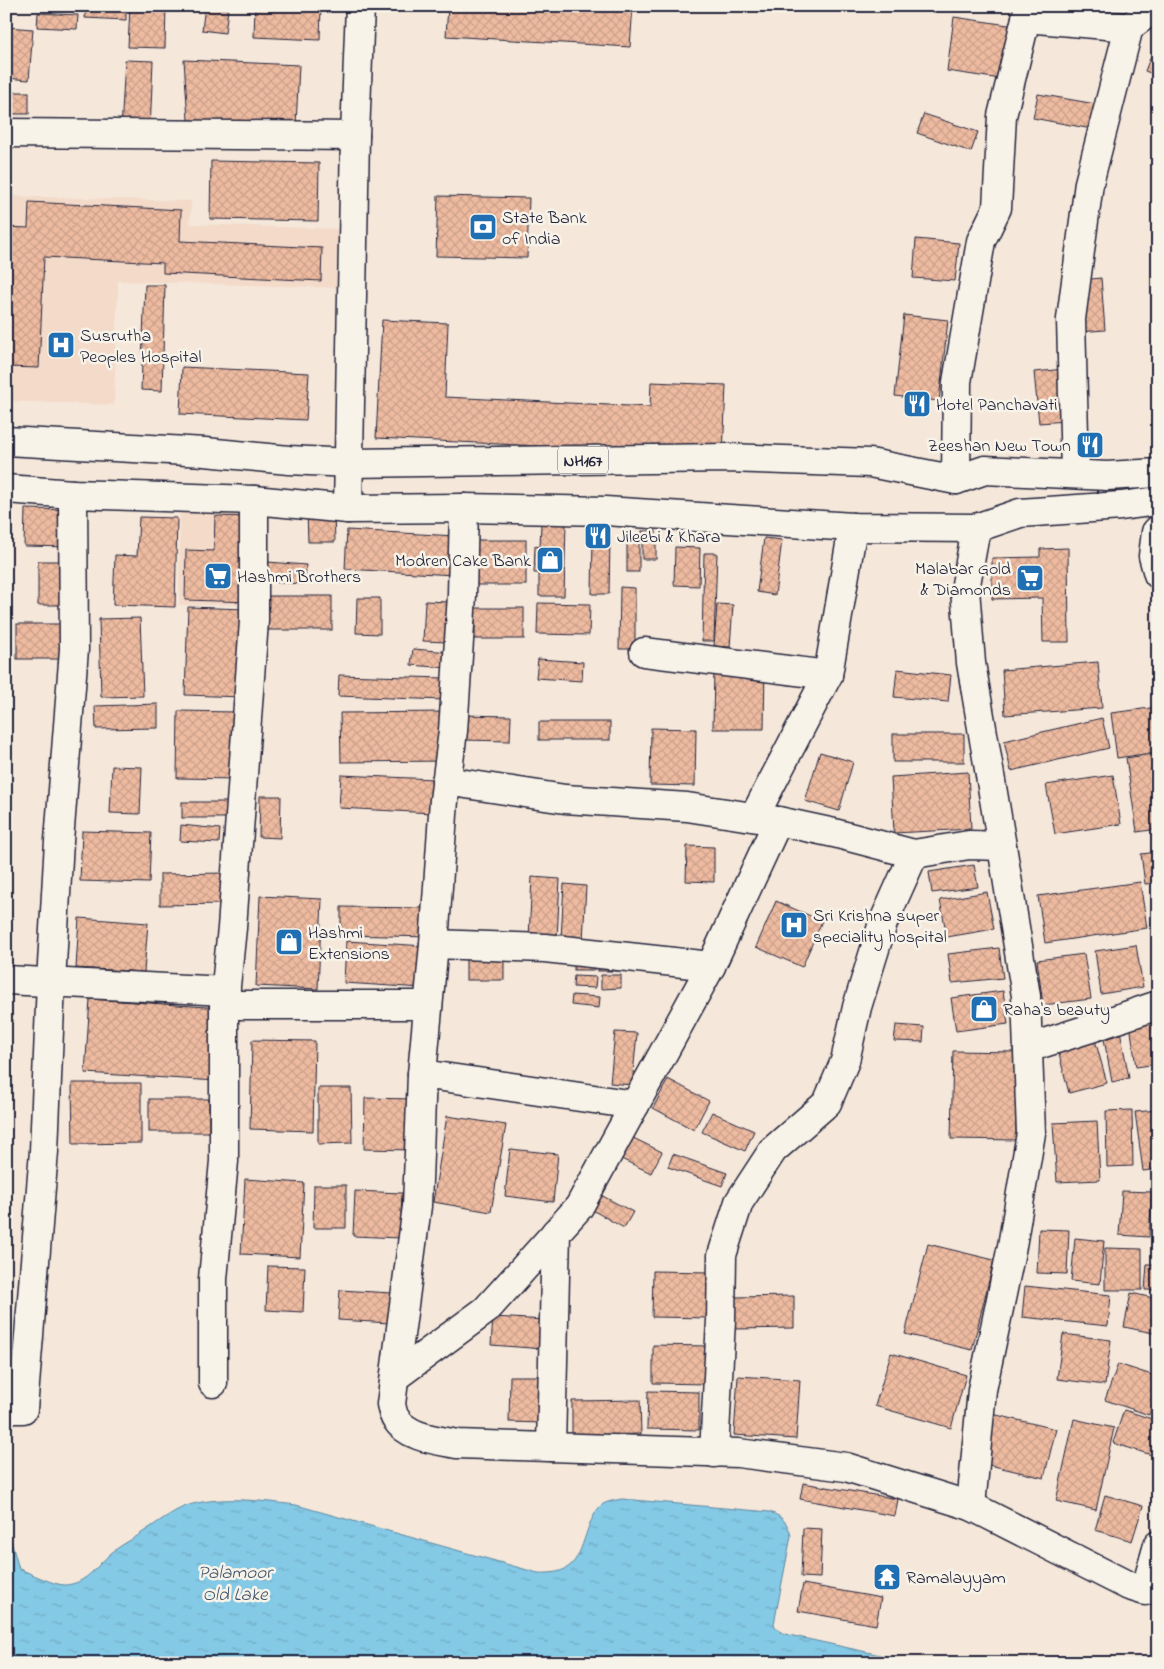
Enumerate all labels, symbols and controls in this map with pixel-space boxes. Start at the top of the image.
place label: State Bank of India [502,206,587,253]
bank icon: State Bank of India [468,212,498,242]
place label: Susrutha Peoples Hospital [80,324,202,371]
hospital icon: Susrutha Peoples Hospital [46,330,76,360]
restaurant icon: Hotel Panchavati [902,389,932,419]
place label: Hotel Panchavati [936,393,1058,419]
restaurant icon: Zeeshan New Town [1075,430,1105,460]
place label: Zeeshan New Town [928,434,1071,460]
road number: NH167 [558,446,608,474]
restaurant icon: Jileebi & Khara [583,521,613,551]
place label: Jileebi & Khara [617,525,720,551]
shop icon: Modren Cake Bank [535,545,565,575]
place label: Modren Cake Bank [395,549,531,575]
place label: Malabar Gold & Diamonds [915,557,1011,604]
supermarket icon: Hashmi Brothers [203,561,233,591]
supermarket icon: Malabar Gold & Diamonds [1015,563,1045,593]
place label: Hashmi Brothers [237,565,361,591]
place label: Sri Krishna super speciality hospital [813,904,947,951]
hospital icon: Sri Krishna super speciality hospital [779,910,809,940]
place label: Hashmi Extensions [308,921,390,968]
shop icon: Hashmi Extensions [274,927,304,957]
shop icon: Raha's beauty [969,994,999,1024]
place label: Raha's beauty [1003,998,1110,1024]
water label: Palamoor Old Lake [198,1560,274,1609]
temple icon: Ramalayyam [872,1562,902,1592]
place label: Ramalayyam [906,1566,1006,1592]

